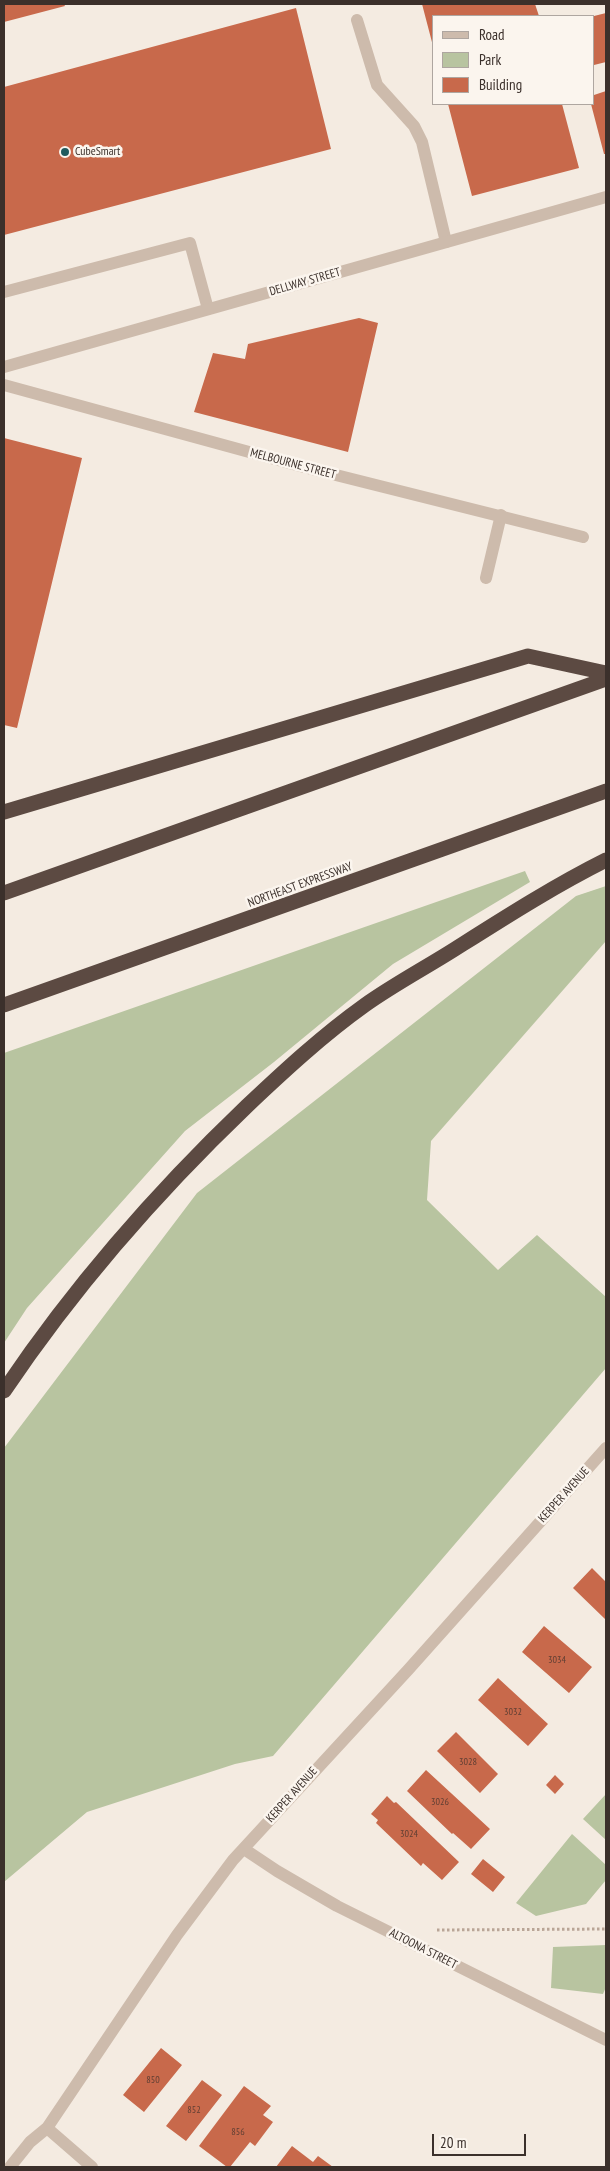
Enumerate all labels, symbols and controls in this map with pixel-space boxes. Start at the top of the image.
legend [432,15,595,105]
text: Road [479,25,505,44]
text: Park [479,50,501,69]
text: Building [479,75,522,94]
place label: CubeSmart [75,145,120,159]
marker: CubeSmart [59,146,71,158]
street label: DELLWAY STREET [268,265,342,299]
street label: MELBOURNE STREET [249,446,337,482]
street label: NORTHEAST EXPRESSWAY [246,859,354,911]
street label: KERPER AVENUE [535,1464,593,1526]
house number: 3034 [548,1654,566,1666]
house number: 3032 [504,1706,522,1718]
house number: 3028 [459,1756,477,1768]
street label: KERPER AVENUE [263,1764,321,1826]
house number: 3026 [431,1796,449,1808]
house number: 3024 [400,1828,418,1840]
street label: ALTOONA STREET [387,1926,459,1972]
house number: 850 [146,2074,160,2086]
house number: 852 [187,2104,201,2116]
scale bar [435,2124,529,2156]
house number: 856 [231,2126,245,2138]
text: 20 m [440,2133,466,2152]

